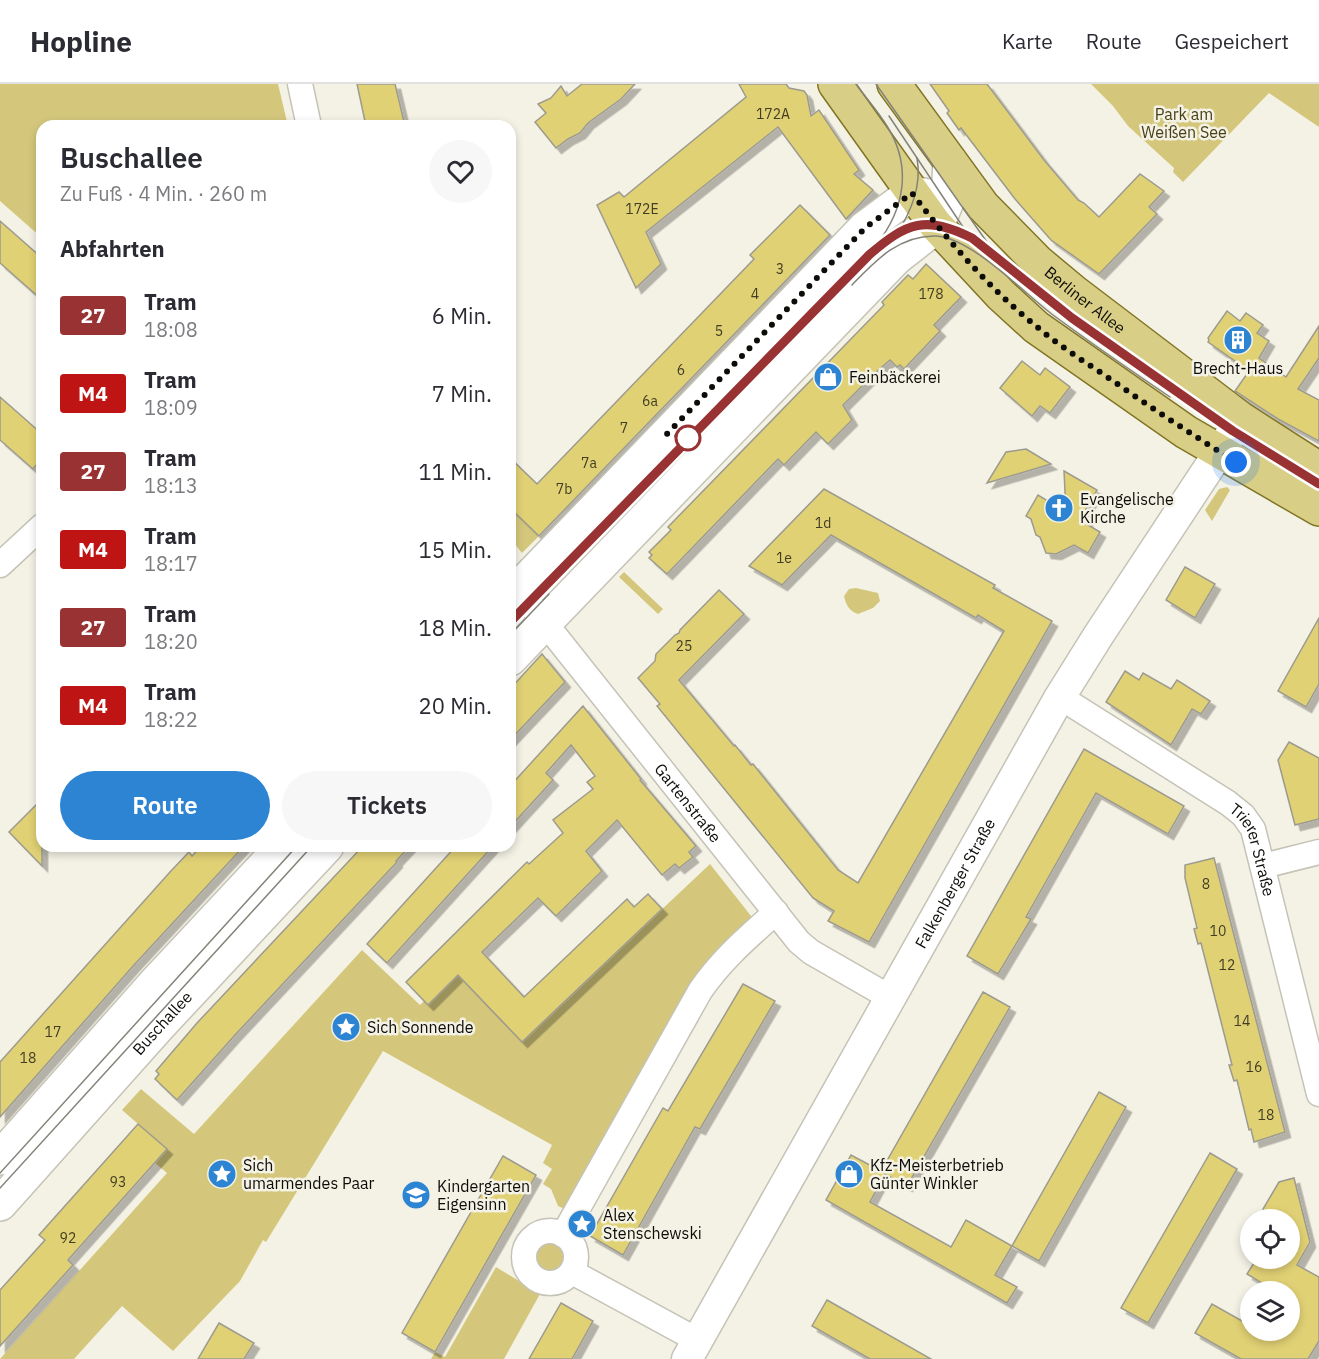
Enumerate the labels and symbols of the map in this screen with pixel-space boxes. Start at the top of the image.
park label: Park am Weißen See [1141,104,1227,142]
house number: 172A [756,105,790,123]
house number: 172E [625,200,659,218]
house number: 3 [776,260,784,278]
street label: Berliner Allee [1041,262,1130,338]
house number: 4 [751,285,759,303]
house number: 178 [918,285,944,303]
house number: 5 [715,322,723,340]
building icon: Brecht-Haus [1222,324,1254,356]
place label: Brecht-Haus [1193,358,1283,378]
house number: 6 [677,361,685,379]
shop icon: Feinbäckerei [812,361,844,393]
place label: Feinbäckerei [849,367,941,387]
house number: 6a [642,392,658,410]
house number: 7 [620,419,628,437]
unlabelled marker [675,425,701,451]
your location [1221,447,1251,477]
house number: 7a [581,454,597,472]
house number: 7b [556,480,572,498]
place label: Evangelische Kirche [1080,489,1174,527]
church icon: Evangelische Kirche [1043,492,1075,524]
house number: 1d [815,514,831,532]
house number: 1e [776,549,792,567]
house number: 25 [676,637,692,655]
street label: Gartenstraße [650,759,726,847]
street label: Trierer Straße [1226,799,1279,898]
street label: Falkenberger Straße [910,815,999,952]
house number: 8 [1202,875,1210,893]
house number: 10 [1210,922,1226,940]
house number: 12 [1219,956,1235,974]
street label: Buschallee [128,987,196,1059]
place icon: Sich Sonnende [330,1011,362,1043]
house number: 14 [1234,1012,1250,1030]
place label: Sich Sonnende [367,1017,474,1037]
house number: 17 [45,1023,61,1041]
house number: 18 [20,1049,36,1067]
house number: 16 [1246,1058,1262,1076]
house number: 18 [1258,1106,1274,1124]
place label: Sich umarmendes Paar [243,1155,375,1193]
place label: Kfz-Meisterbetrieb Günter Winkler [870,1155,1004,1193]
place icon: Sich umarmendes Paar [206,1158,238,1190]
shop icon: Kfz-Meisterbetrieb Günter Winkler [833,1158,865,1190]
house number: 93 [110,1173,126,1191]
place label: Kindergarten Eigensinn [437,1176,530,1214]
school or university icon: Kindergarten Eigensinn [400,1179,432,1211]
place label: Alex Stenschewski [603,1205,702,1243]
place icon: Alex Stenschewski [566,1208,598,1240]
house number: 92 [60,1229,76,1247]

